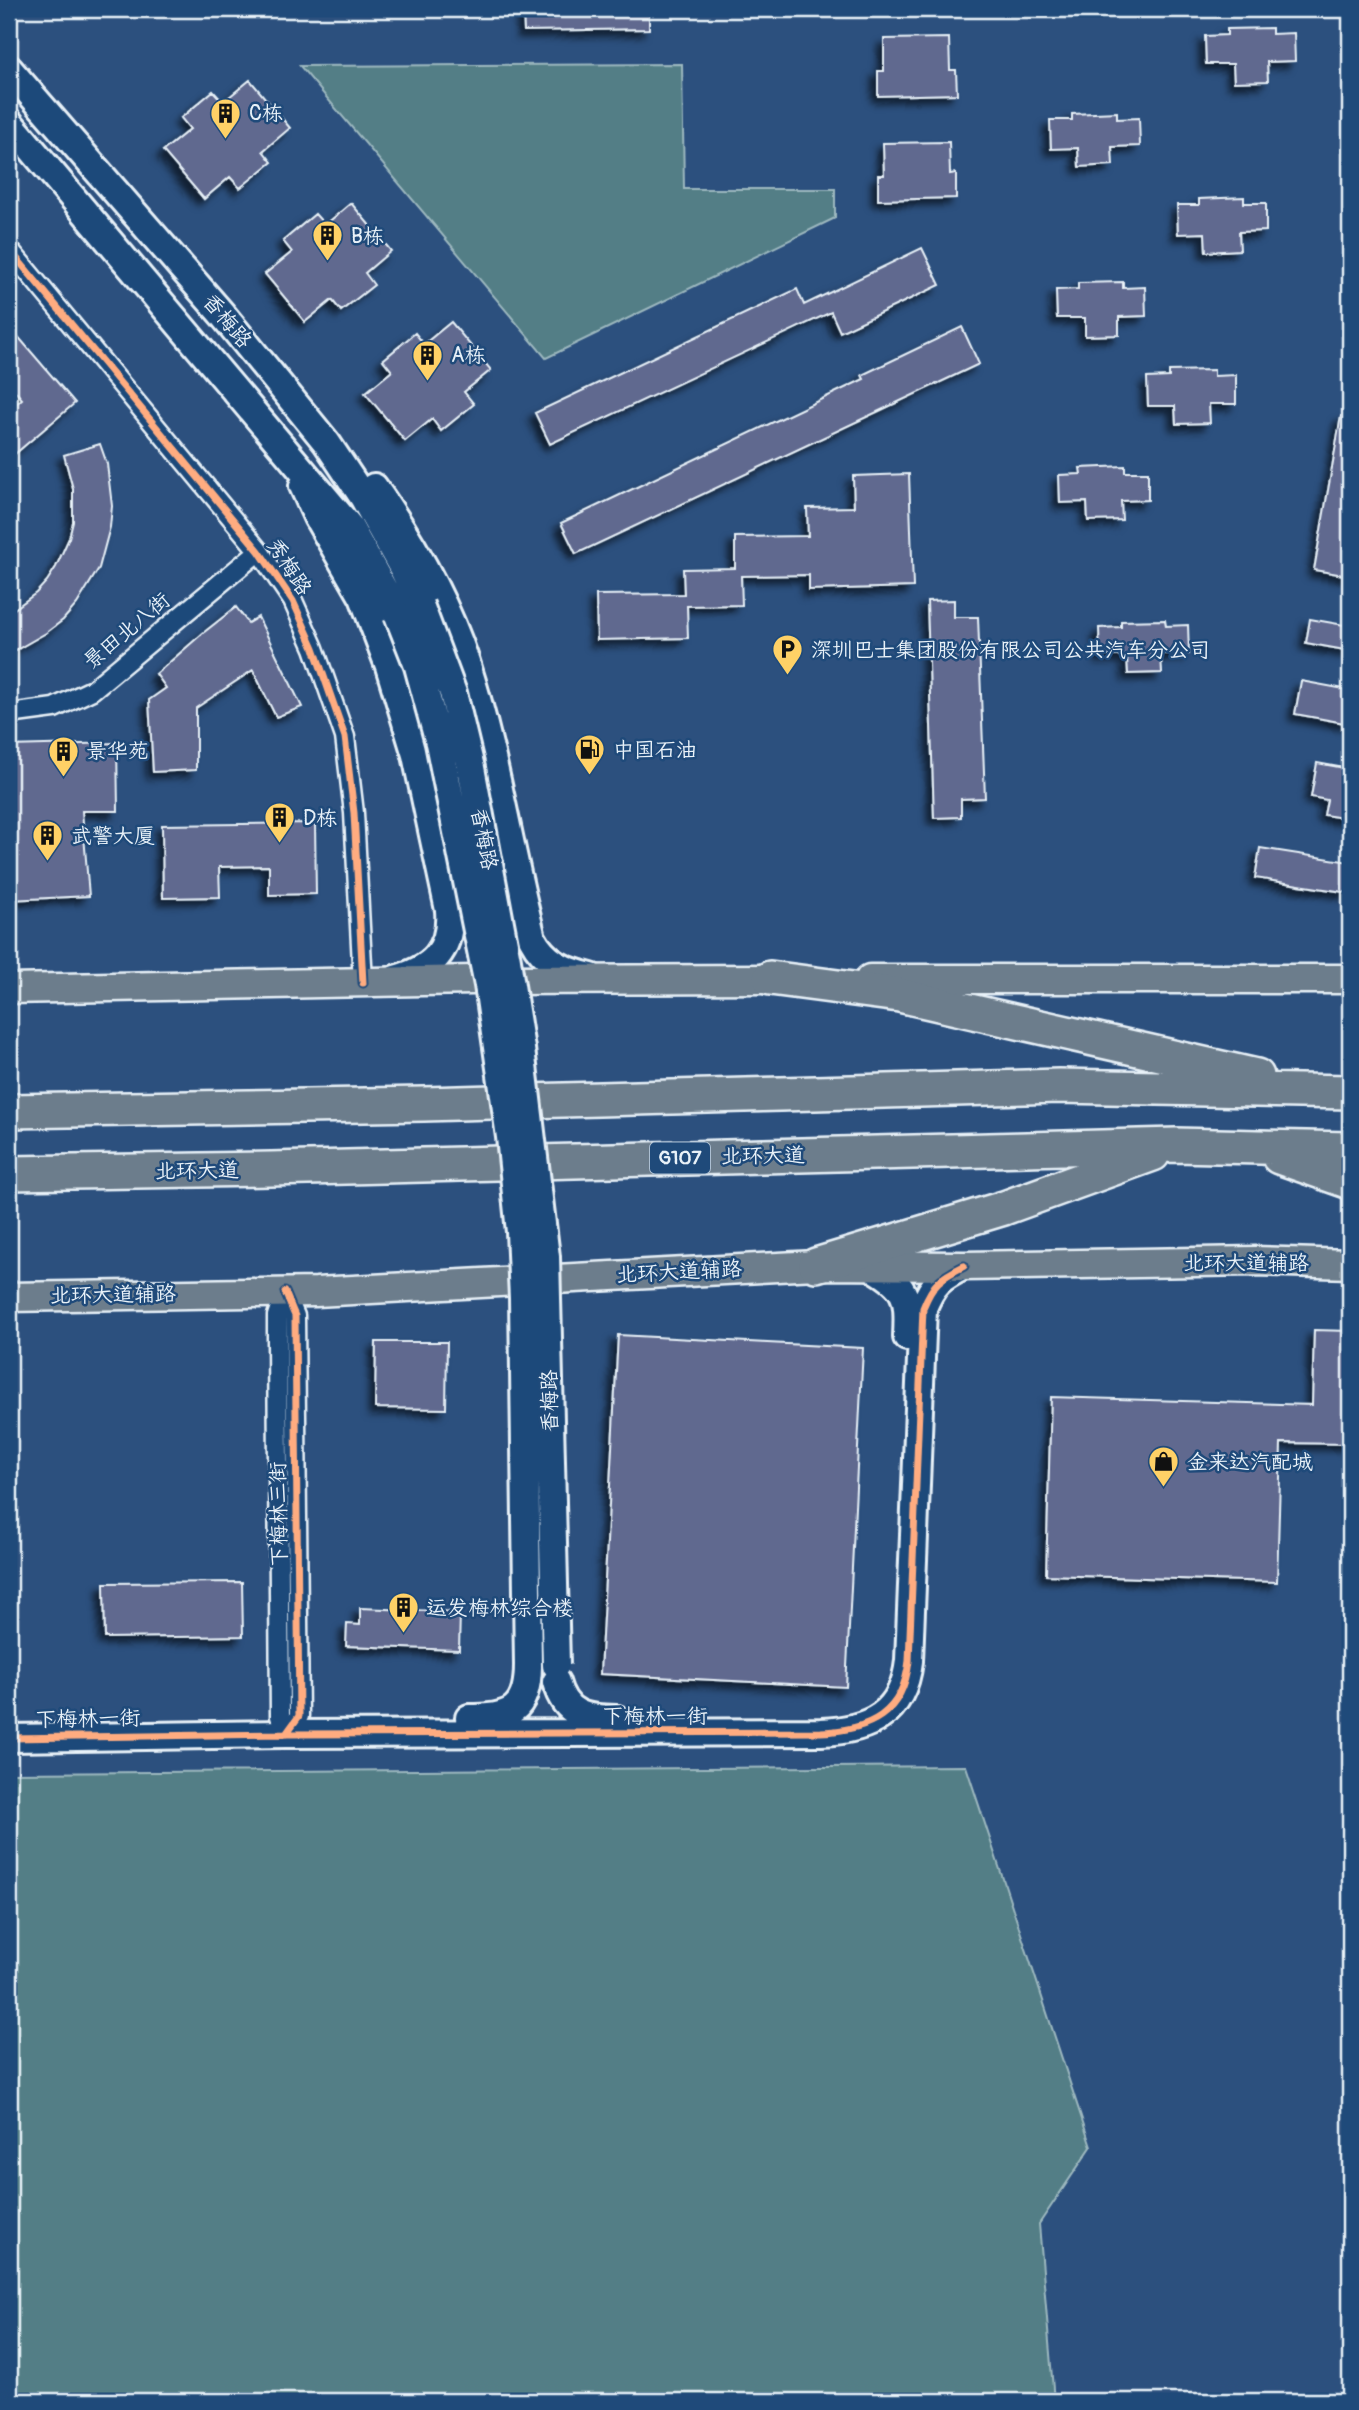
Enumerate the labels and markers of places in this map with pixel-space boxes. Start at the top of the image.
building icon: C栋 [209,96,243,140]
place label: C栋 [249,100,283,127]
building icon: B栋 [311,219,345,263]
place label: B栋 [351,223,384,250]
building icon: A栋 [411,338,445,382]
place label: A栋 [451,342,486,369]
parking icon: 深圳巴士集团股份有限公司公共汽车分公司 [771,633,805,677]
place label: 深圳巴士集团股份有限公司公共汽车分公司 [811,637,1210,664]
fuel station icon: 中国石油 [573,733,607,777]
building icon: 景华苑 [46,734,80,778]
place label: 中国石油 [613,737,697,764]
place label: 景华苑 [86,738,149,765]
building icon: D栋 [263,801,297,845]
place label: D栋 [303,805,337,832]
building icon: 武警大厦 [31,819,65,863]
place label: 武警大厦 [71,823,155,850]
shop icon: 金来达汽配城 [1147,1445,1181,1489]
place label: 金来达汽配城 [1187,1449,1313,1476]
building icon: 运发梅林综合楼 [386,1591,420,1635]
place label: 运发梅林综合楼 [426,1595,573,1622]

